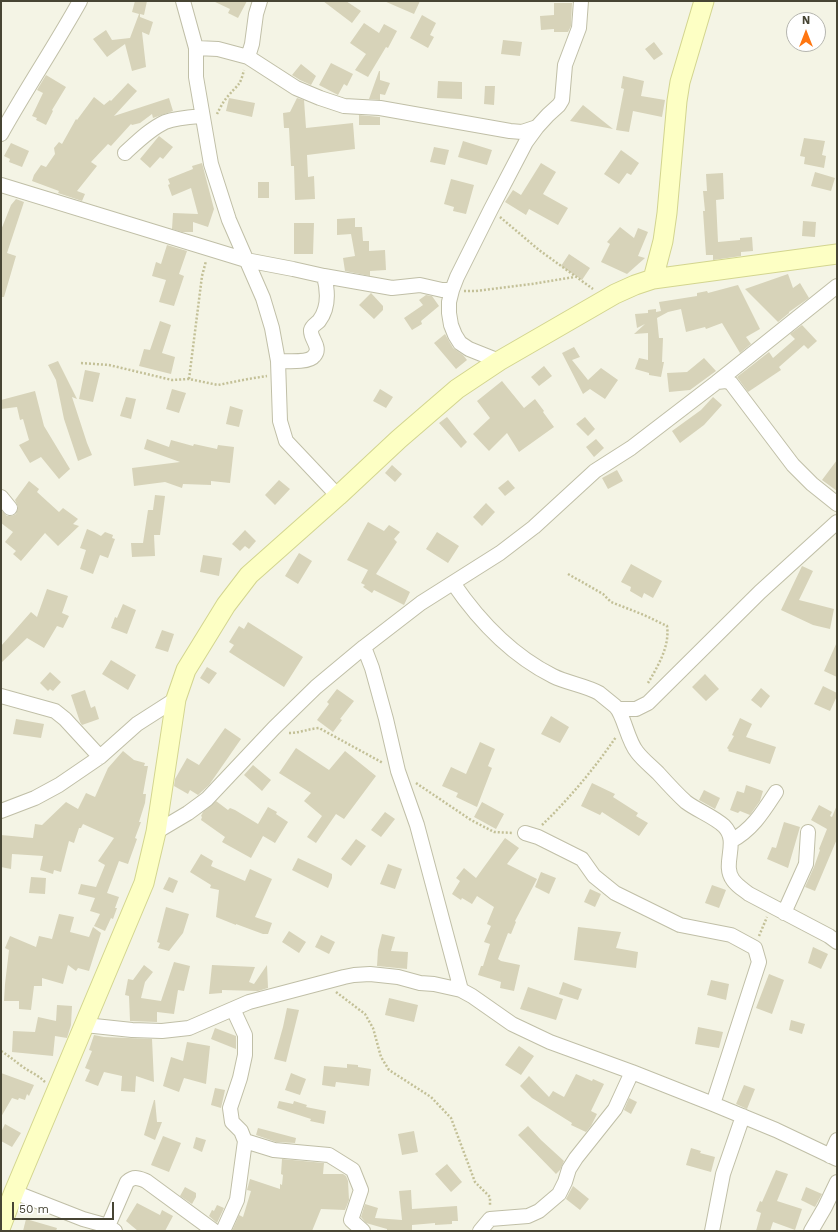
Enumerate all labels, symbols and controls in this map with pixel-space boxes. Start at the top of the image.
north arrow [786,12,826,52]
text: N [802,14,810,27]
scale bar [14,1194,116,1220]
text: 50 m [19,1202,49,1216]

